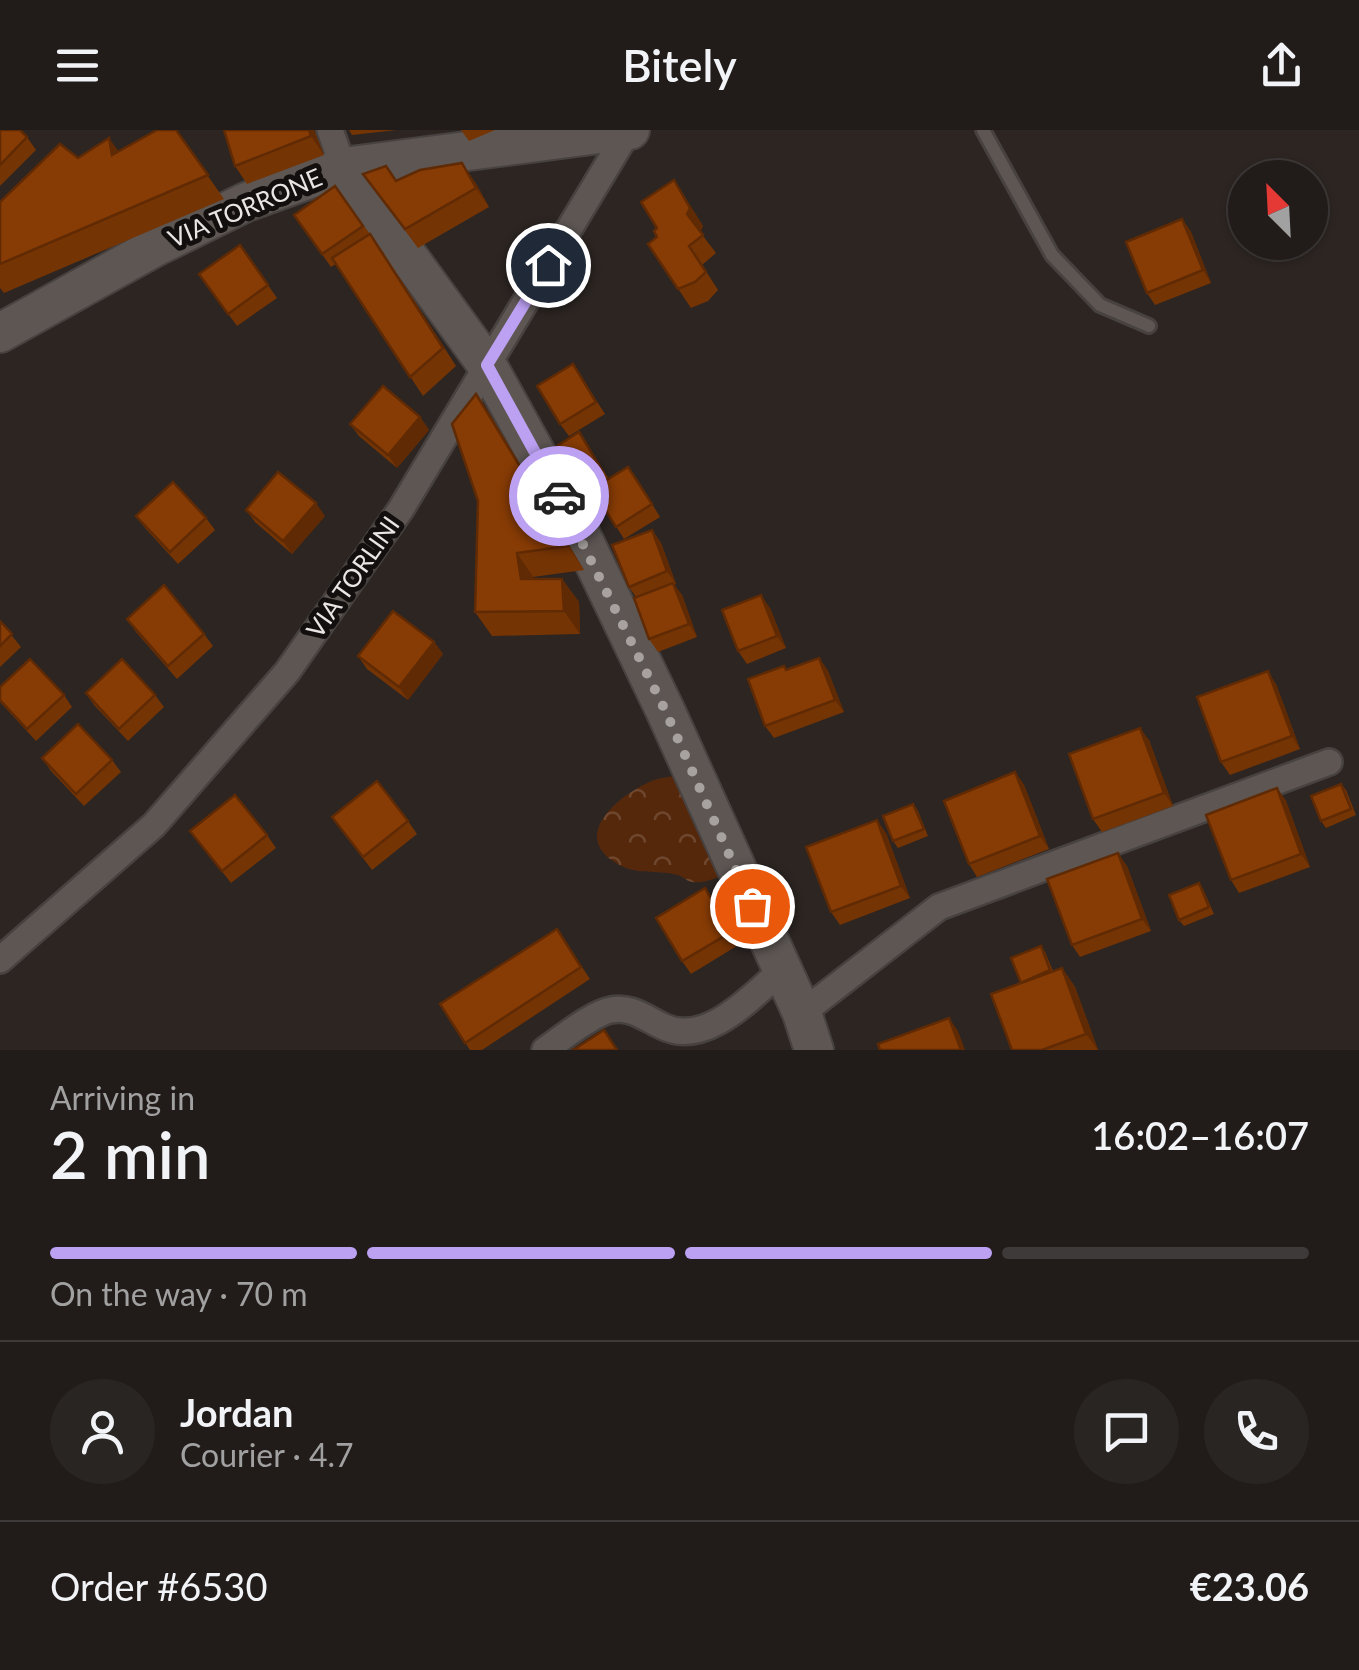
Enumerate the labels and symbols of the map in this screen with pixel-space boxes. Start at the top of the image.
north arrow [1228,160,1328,260]
street label: VIA TORRONE [163,161,326,253]
pin [506,223,591,308]
courier [509,446,609,546]
street label: VIA TORLINI [299,510,405,643]
pin [710,864,795,949]

